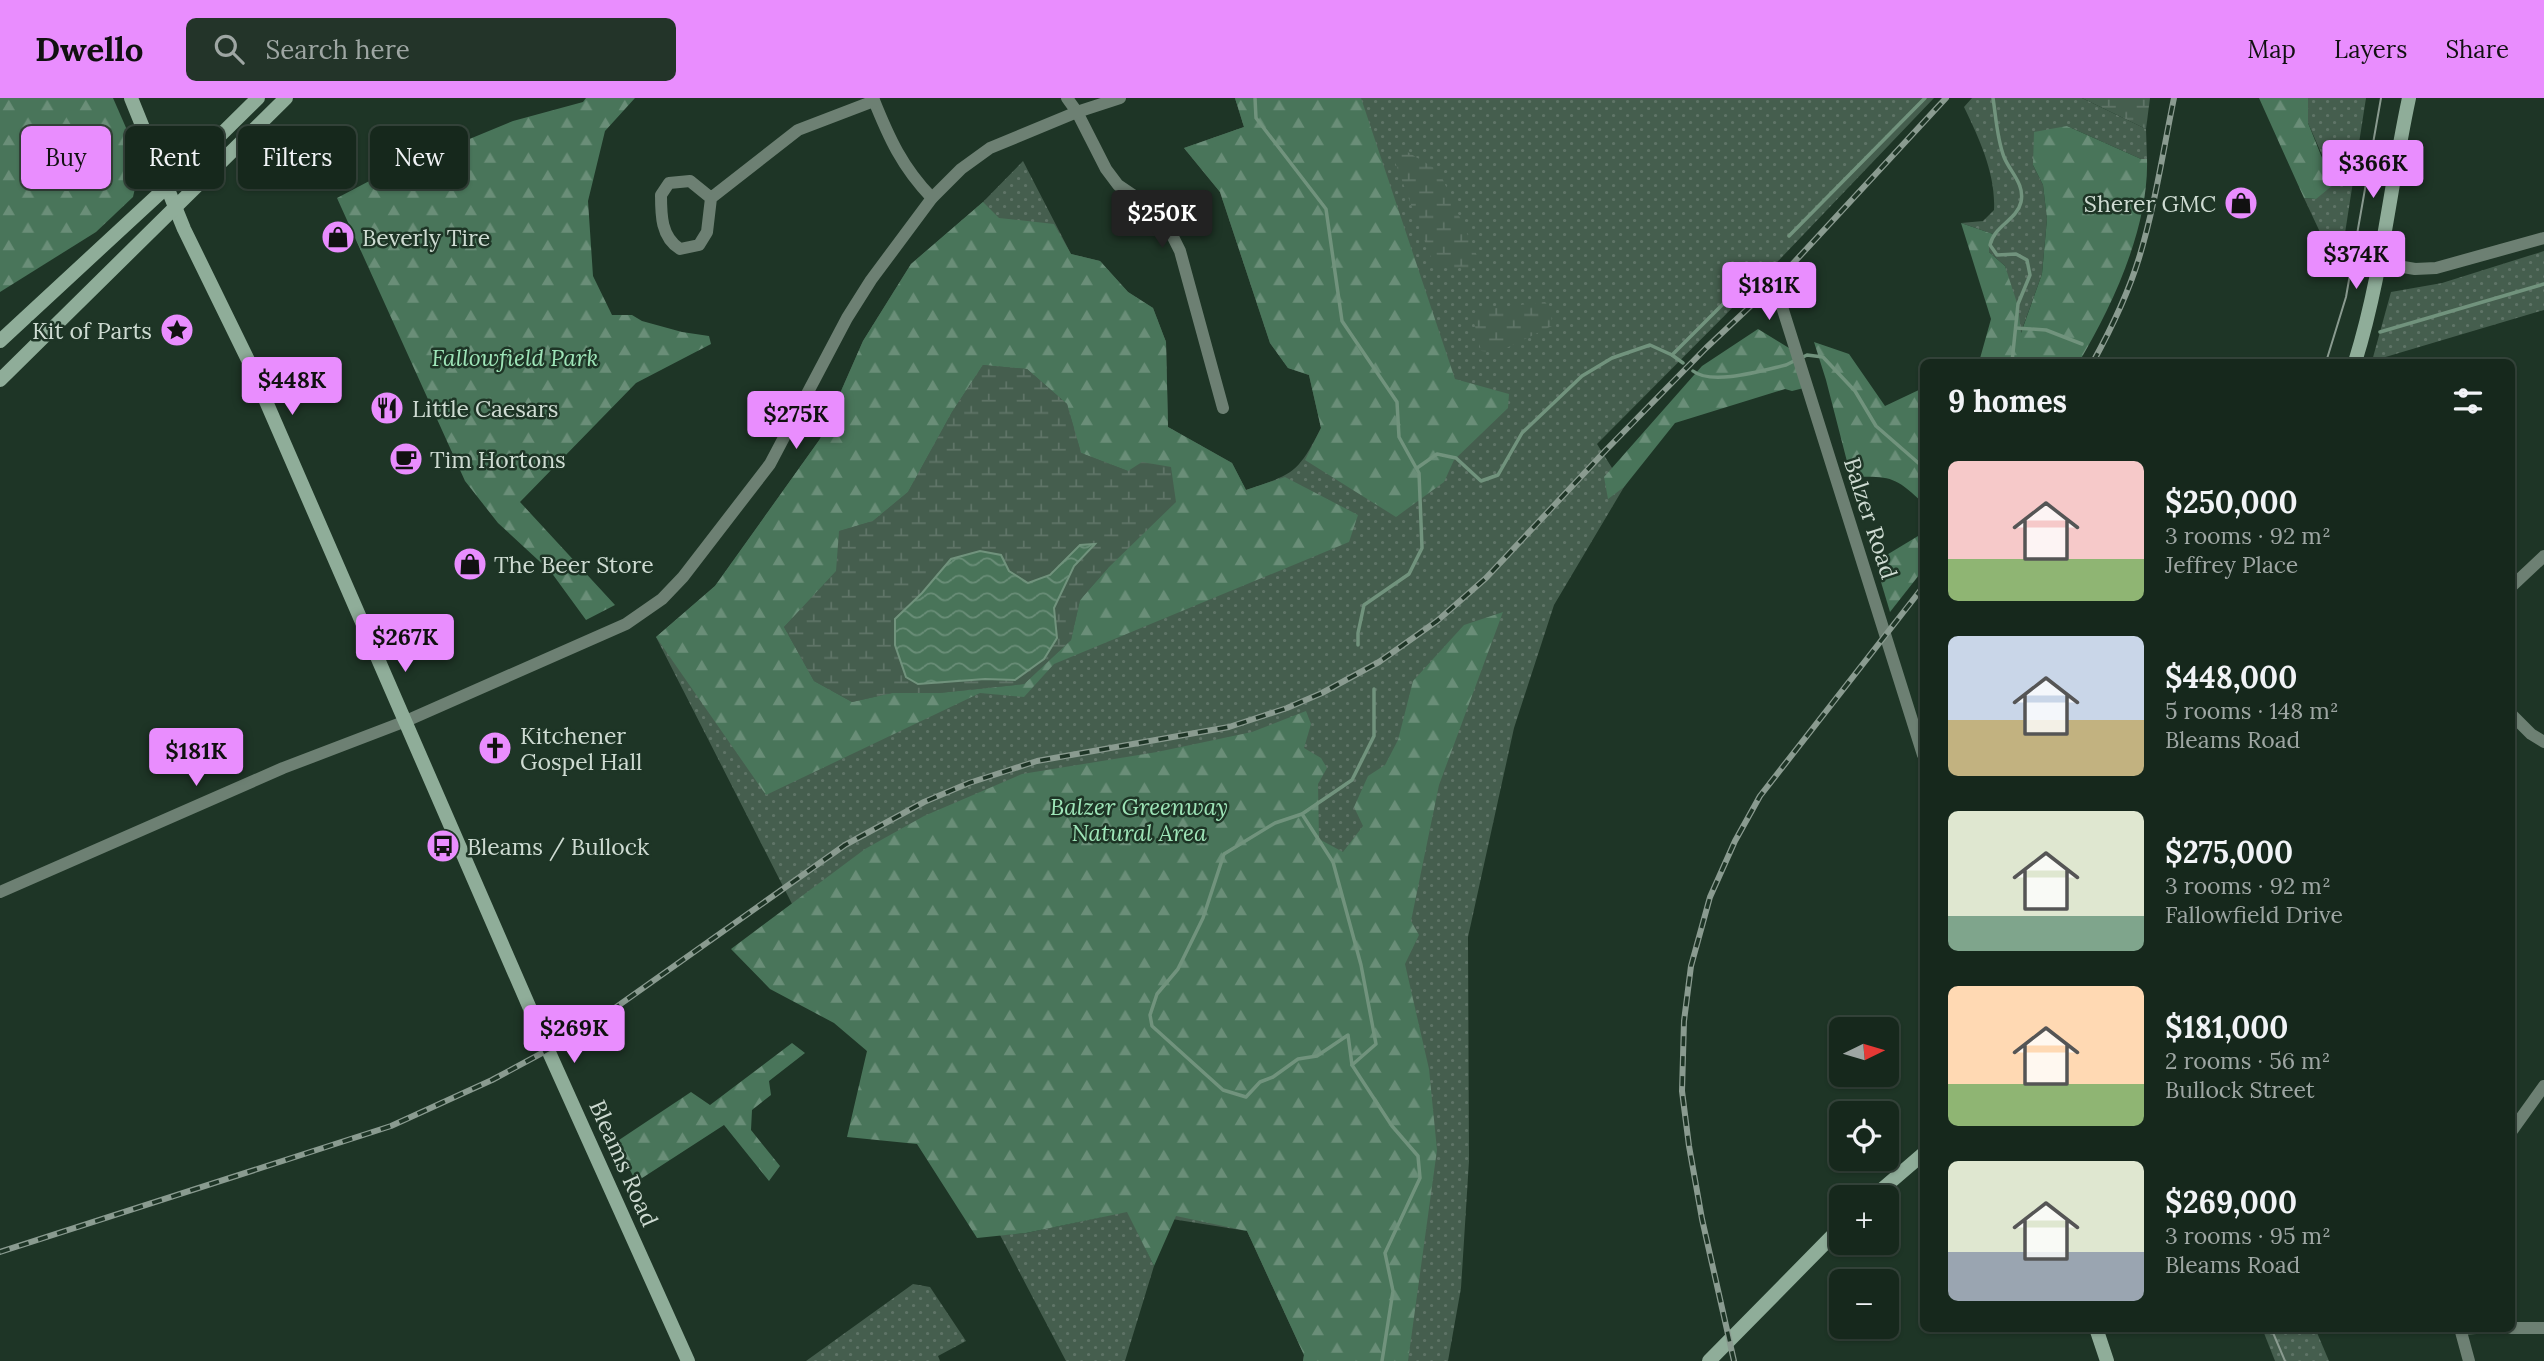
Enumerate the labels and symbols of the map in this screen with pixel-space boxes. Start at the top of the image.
pin: $366K [2324,140,2422,200]
shop icon: Sherer GMC [2222,184,2260,222]
place label: Sherer GMC [2084,189,2216,218]
pin: $250K [1113,190,1211,250]
shop icon: Beverly Tire [319,218,357,256]
place label: Beverly Tire [362,223,490,252]
pin: $374K [2307,232,2405,291]
pin: $181K [1720,262,1818,322]
place icon: Kit of Parts [158,311,196,349]
place label: Kit of Parts [32,316,152,345]
park label: Fallowfield Park [432,343,598,372]
pin: $448K [243,358,341,417]
restaurant icon: Little Caesars [368,389,406,427]
pin: $275K [747,392,845,451]
place label: Little Caesars [412,394,558,423]
cafe icon: Tim Hortons [387,440,425,478]
place label: Tim Hortons [430,445,566,474]
street label: Balzer Road [1838,454,1904,583]
shop icon: The Beer Store [451,545,489,583]
place label: The Beer Store [494,550,654,579]
pin: $267K [356,614,454,674]
place label: Kitchener Gospel Hall [520,721,642,776]
pin: $181K [147,728,245,788]
church icon: Kitchener Gospel Hall [476,729,514,767]
park label: Balzer Greenway Natural Area [1050,792,1228,847]
bus stop icon: Bleams / Bullock [424,827,462,865]
place label: Bleams / Bullock [467,832,650,862]
pin: $269K [525,1006,623,1065]
north arrow [1829,1017,1899,1087]
street label: Bleams Road [583,1095,665,1231]

